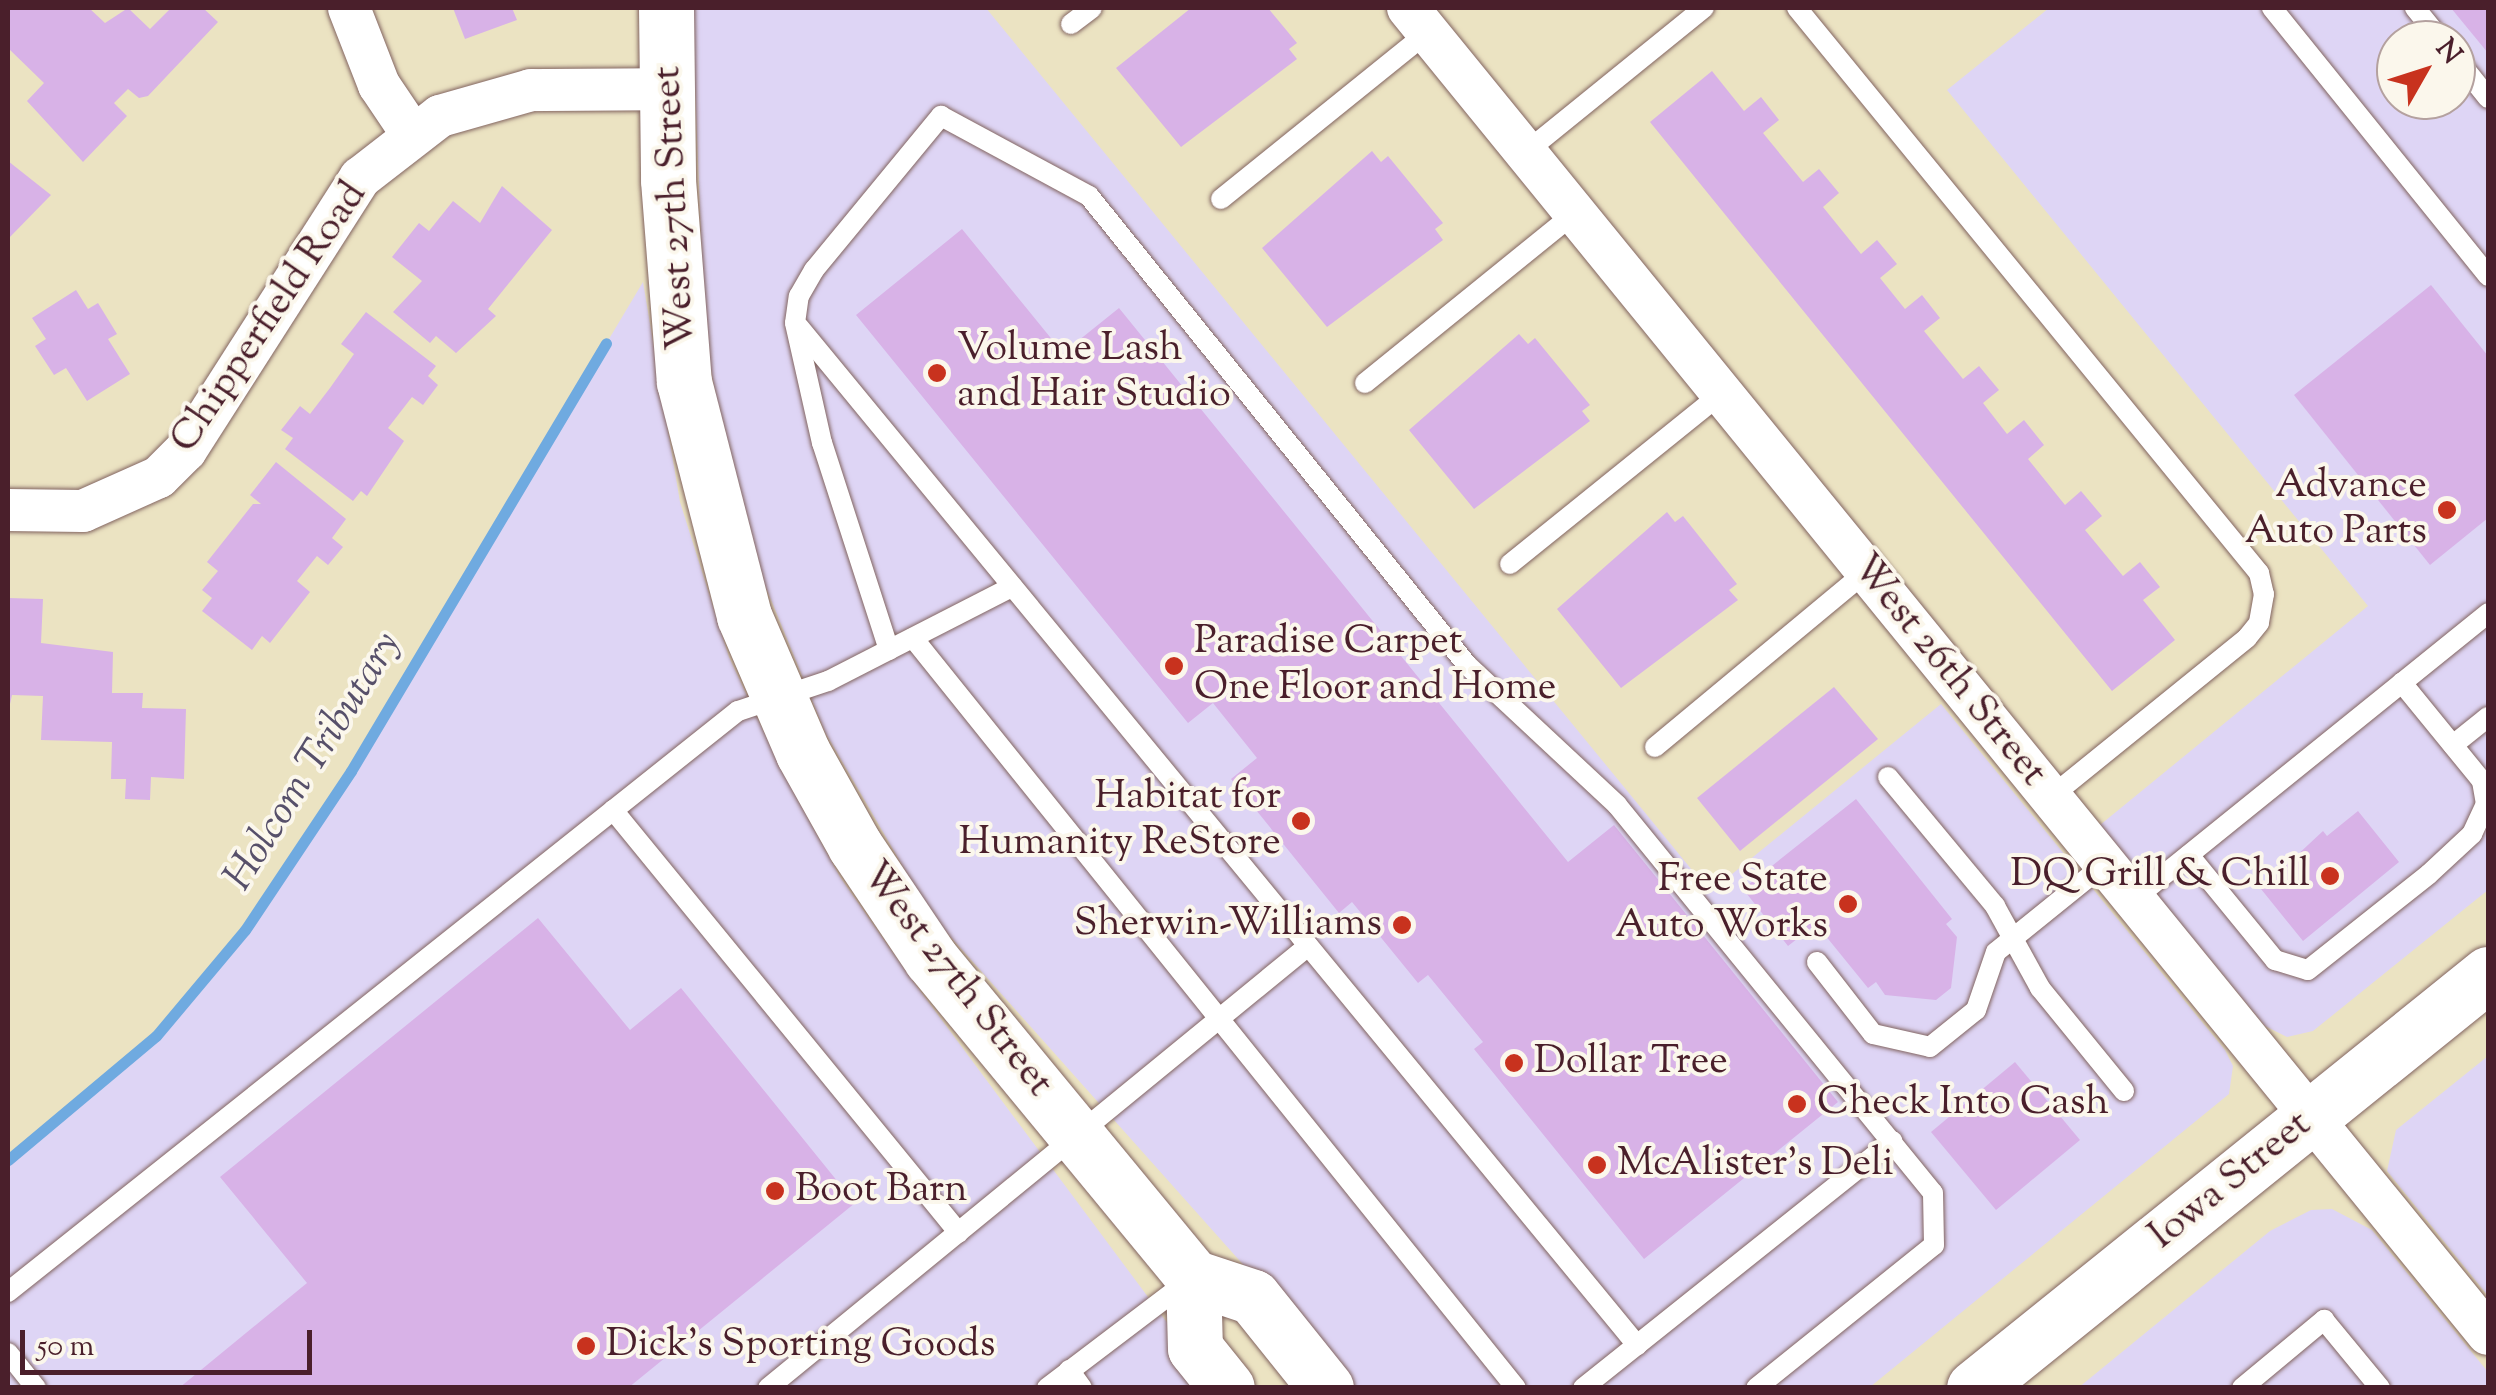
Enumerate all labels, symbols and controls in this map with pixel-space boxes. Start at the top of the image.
north arrow [2376,20,2476,120]
text: N [2425,31,2470,74]
street label: West 27th Street [645,65,707,351]
street label: Chipperfield Road [162,173,378,463]
place label: Volume Lash and Hair Studio [957,326,1231,420]
marker: Volume Lash and Hair Studio [926,362,948,384]
place label: Advance Auto Parts [2244,463,2427,557]
marker: Advance Auto Parts [2436,499,2458,521]
street label: West 26th Street [1840,545,2056,797]
place label: Paradise Carpet One Floor and Home [1194,619,1556,713]
water label: Holcom Tributary [215,624,413,900]
marker: Paradise Carpet One Floor and Home [1163,655,1185,677]
place label: Habitat for Humanity ReStore [959,774,1281,868]
marker: Habitat for Humanity ReStore [1290,810,1312,832]
place label: DQ Grill & Chill [2010,852,2310,900]
street label: West 27th Street [849,853,1063,1107]
place label: Free State Auto Works [1615,857,1828,951]
marker: DQ Grill & Chill [2319,865,2341,887]
marker: Free State Auto Works [1837,893,1859,915]
place label: Sherwin-Williams [1074,901,1382,949]
marker: Sherwin-Williams [1391,914,1413,936]
place label: Dollar Tree [1534,1039,1728,1087]
marker: Dollar Tree [1503,1052,1525,1074]
place label: Check Into Cash [1817,1080,2109,1128]
marker: Check Into Cash [1786,1093,1808,1115]
street label: Iowa Street [2141,1101,2321,1261]
place label: McAlister's Deli [1617,1141,1894,1189]
marker: McAlister's Deli [1586,1154,1608,1176]
place label: Boot Barn [795,1167,968,1215]
marker: Boot Barn [764,1180,786,1202]
scale bar [25,1310,318,1372]
place label: Dick's Sporting Goods [606,1322,995,1370]
text: 50 m [37,1326,94,1369]
marker: Dick's Sporting Goods [575,1335,597,1357]

